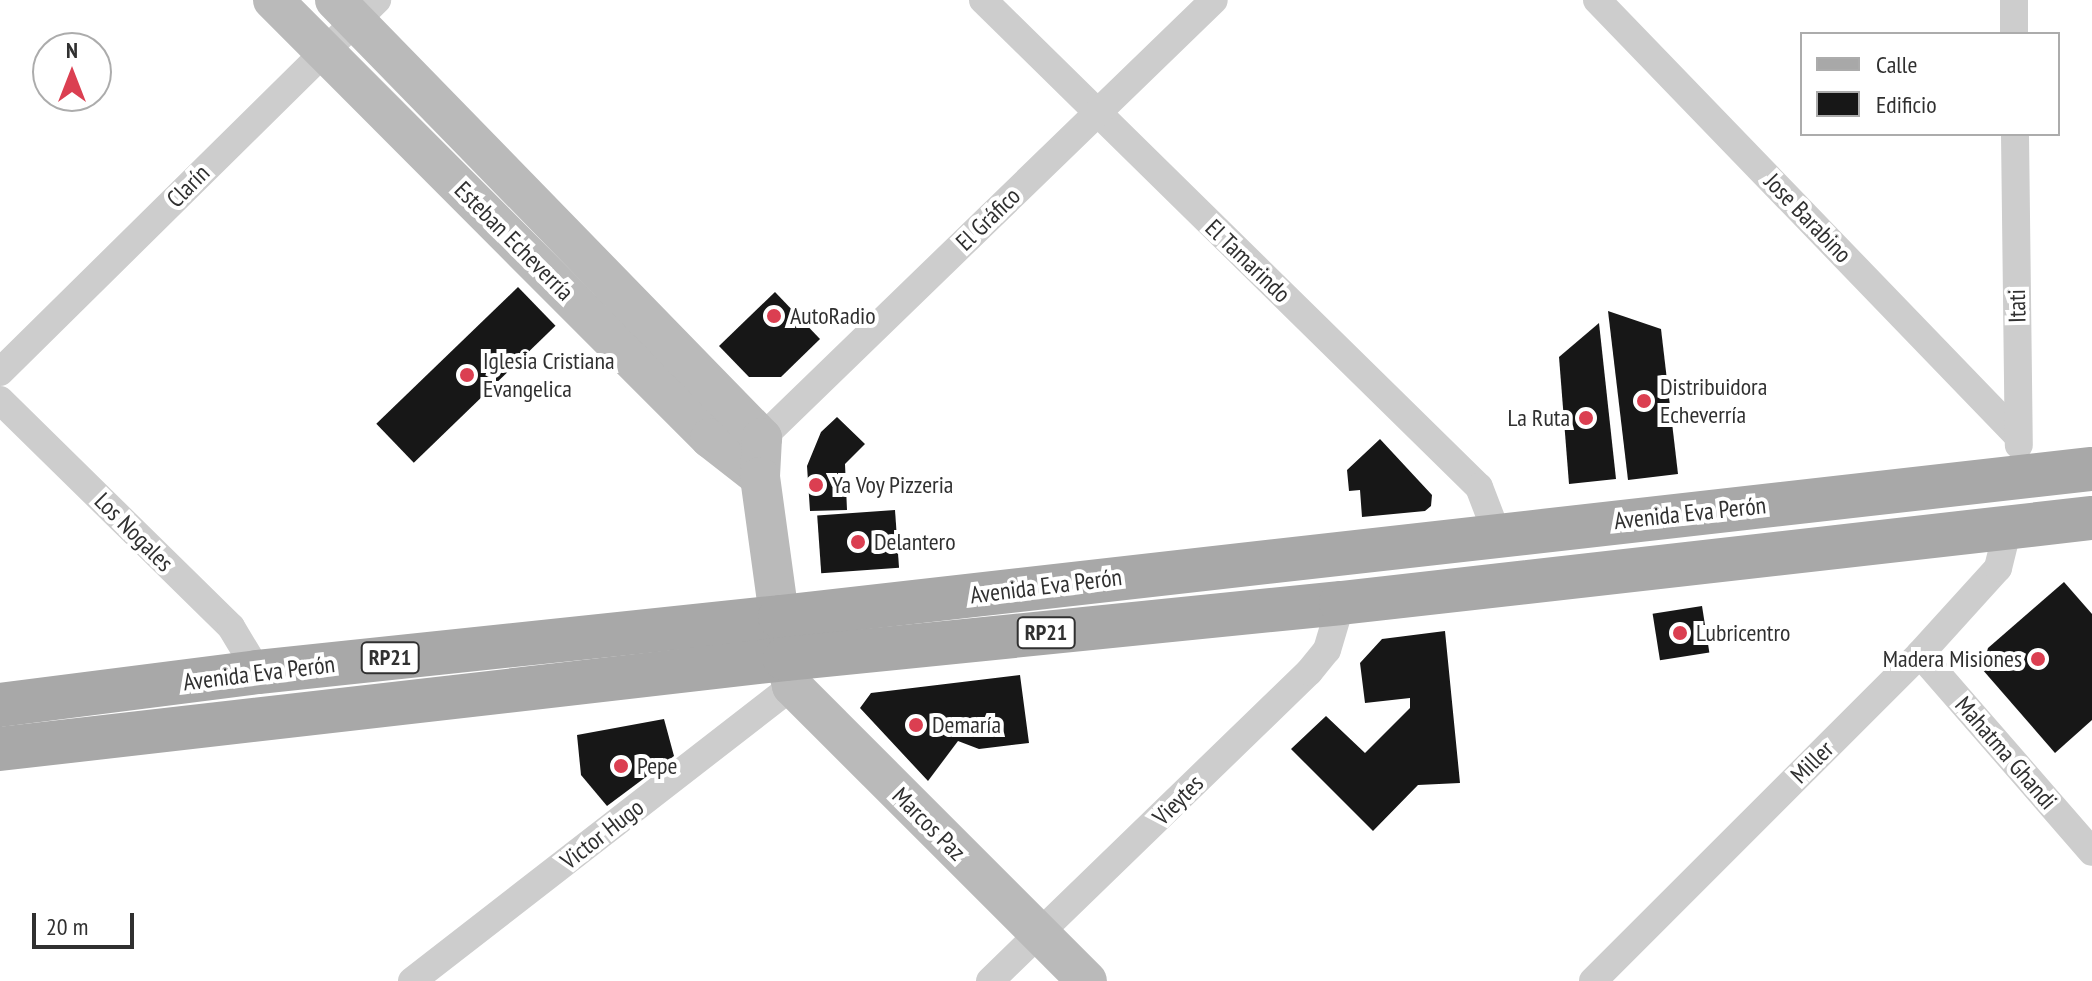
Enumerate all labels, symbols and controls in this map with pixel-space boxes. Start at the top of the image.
north arrow [32,32,112,112]
legend [1800,32,2060,136]
text: N [66,36,78,64]
text: Calle [1876,49,1917,80]
text: Edificio [1876,89,1937,120]
street label: Clarín [161,159,215,213]
street label: Jose Barabino [1758,167,1858,269]
street label: Esteban Echeverría [449,176,579,306]
street label: El Gráfico [950,182,1026,256]
street label: El Tamarindo [1199,213,1297,309]
street label: Itati [2002,289,2032,323]
place label: AutoRadio [790,302,876,330]
marker: AutoRadio [765,307,783,325]
place label: Iglesia Cristiana Evangelica [483,347,615,403]
marker: Iglesia Cristiana Evangelica [458,366,476,384]
place label: Distribuidora Echeverría [1660,373,1767,429]
marker: Distribuidora Echeverría [1635,392,1653,410]
place label: La Ruta [1508,404,1570,432]
marker: La Ruta [1577,409,1595,427]
place label: Ya Voy Pizzeria [832,471,955,499]
marker: Ya Voy Pizzeria [807,476,825,494]
street label: Los Nogales [89,487,179,577]
street label: Avenida Eva Perón [1613,491,1767,535]
place label: Delantero [874,528,956,556]
marker: Delantero [849,533,867,551]
street label: Avenida Eva Perón [969,562,1123,610]
road number: RP21 [1016,615,1076,651]
place label: Lubricentro [1696,619,1790,647]
marker: Lubricentro [1671,624,1689,642]
road number: RP21 [360,640,420,676]
place label: Madera Misiones [1883,645,2022,673]
street label: Avenida Eva Perón [182,649,336,697]
marker: Madera Misiones [2029,650,2047,668]
street label: Mahatma Ghandi [1949,691,2063,815]
place label: Demaría [932,711,1001,739]
marker: Demaría [907,716,925,734]
street label: Miller [1785,735,1839,789]
place label: Pepe [637,752,677,780]
marker: Pepe [612,757,630,775]
street label: Vieytes [1147,769,1209,831]
street label: Marcos Paz [886,781,972,867]
street label: Victor Hugo [555,793,649,875]
scale bar [36,897,138,947]
text: 20 m [46,911,88,942]

